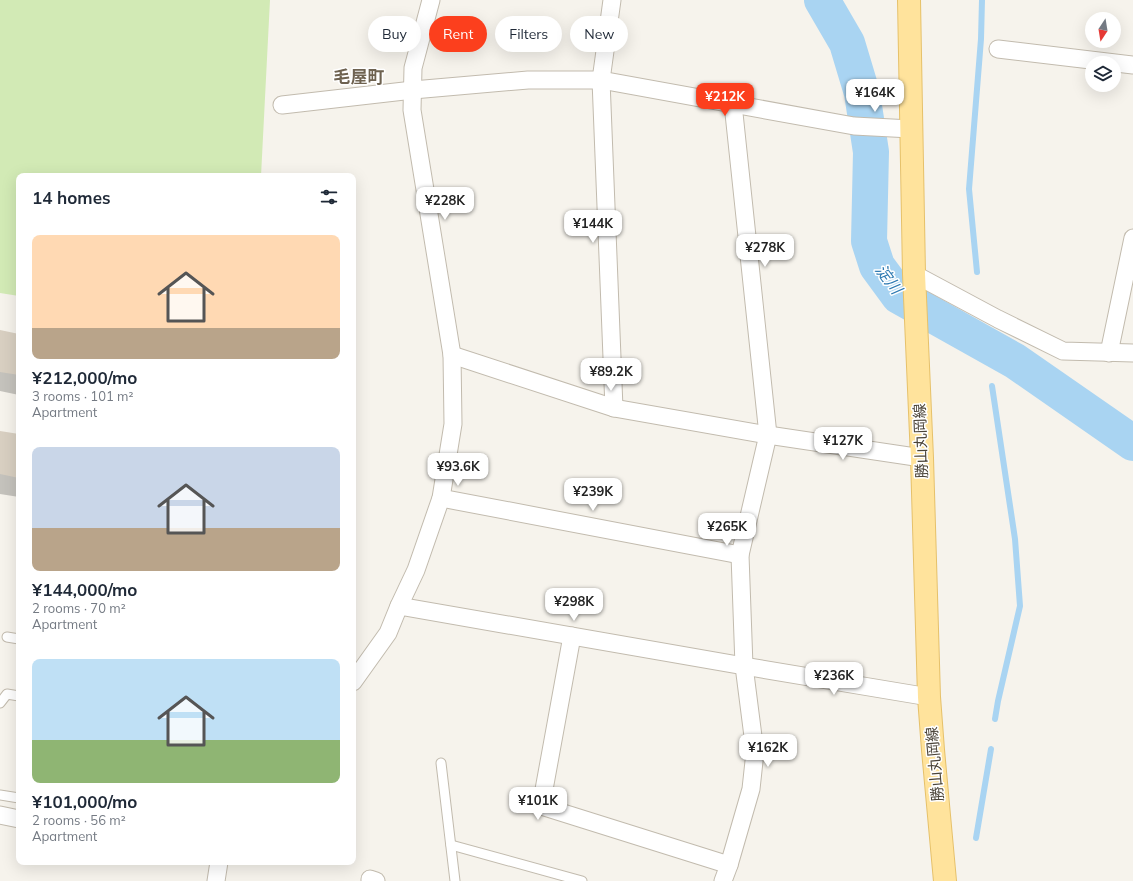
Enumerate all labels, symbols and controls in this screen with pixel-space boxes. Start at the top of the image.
north arrow [1085,12,1121,48]
map controls [1085,12,1121,92]
chip: Buy [368,16,421,52]
chip: Rent [429,16,487,52]
chip: Filters [495,16,562,52]
chip: New [570,16,628,52]
button: layers [1085,56,1121,92]
district label: 毛屋町 [334,66,385,87]
pin: ¥164K [847,79,903,113]
pin: ¥212K [697,83,753,117]
text: ¥164K [855,84,895,100]
text: ¥212K [705,88,745,104]
icon: filters [318,186,340,208]
text: 14 homes [32,187,111,208]
pin: ¥228K [417,187,473,221]
text: ¥228K [425,192,465,208]
pin: ¥144K [565,210,621,244]
text: ¥144K [573,215,613,231]
pin: ¥278K [737,234,793,268]
text: ¥278K [745,239,785,255]
water label: 淀川 [871,260,908,299]
icon: home [150,261,222,333]
pin: ¥89.2K [578,358,644,392]
text: ¥89.2K [589,363,633,379]
text: ¥212,000/mo [32,367,137,388]
text: 3 rooms · 101 m² [32,388,133,404]
street label: 勝山丸岡線 [910,403,931,479]
text: Apartment [32,404,97,420]
pin: ¥127K [815,427,871,461]
text: ¥127K [823,432,863,448]
pin: ¥93.6K [425,453,491,487]
text: ¥93.6K [436,458,480,474]
icon: home [150,473,222,545]
pin: ¥239K [565,478,621,512]
text: ¥239K [573,483,613,499]
pin: ¥265K [699,513,755,547]
text: ¥265K [707,518,747,534]
text: ¥144,000/mo [32,579,137,600]
pin: ¥298K [546,588,602,622]
text: ¥298K [554,593,594,609]
text: 2 rooms · 70 m² [32,600,126,616]
text: Apartment [32,616,97,632]
pin: ¥236K [806,662,862,696]
text: ¥236K [814,667,854,683]
icon: home [150,685,222,757]
street label: 勝山丸岡線 [922,726,947,802]
pin: ¥162K [740,734,796,768]
text: ¥162K [748,739,788,755]
pin: ¥101K [510,787,566,821]
text: ¥101,000/mo [32,791,137,812]
text: ¥101K [518,792,558,808]
text: 2 rooms · 56 m² [32,812,126,828]
text: Apartment [32,828,97,844]

